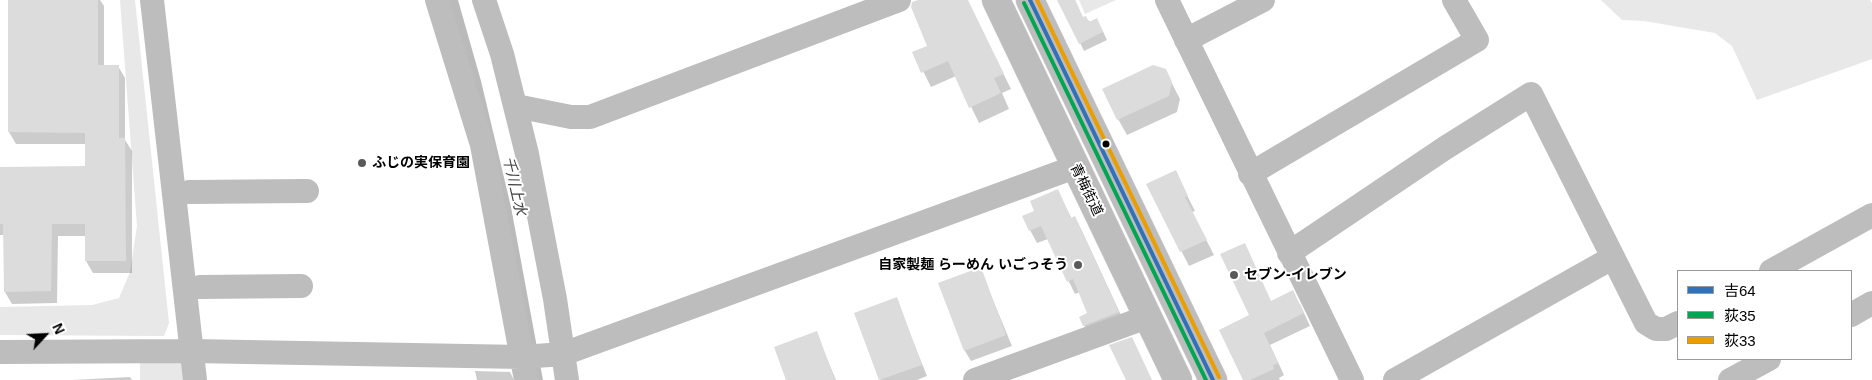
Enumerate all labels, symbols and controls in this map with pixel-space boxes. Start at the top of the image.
unlabelled marker [1101,139,1111,149]
place label: ふじの実保育園 [372,155,470,171]
water label: 千川上水 [498,155,530,217]
marker: ふじの実保育園 [356,157,368,169]
street label: 青梅街道 [1066,161,1106,219]
place label: 自家製麺 らーめん いごっそう [878,257,1068,273]
marker: 自家製麺 らーめん いごっそう [1072,259,1084,271]
place label: セブン-イレブン [1244,267,1347,283]
marker: セブン-イレブン [1228,269,1240,281]
legend [1677,270,1852,360]
text: 吉64 [1724,282,1756,299]
text: 荻35 [1724,307,1756,324]
north arrow [20,310,70,360]
text: N [49,321,68,337]
text: 荻33 [1724,332,1756,349]

